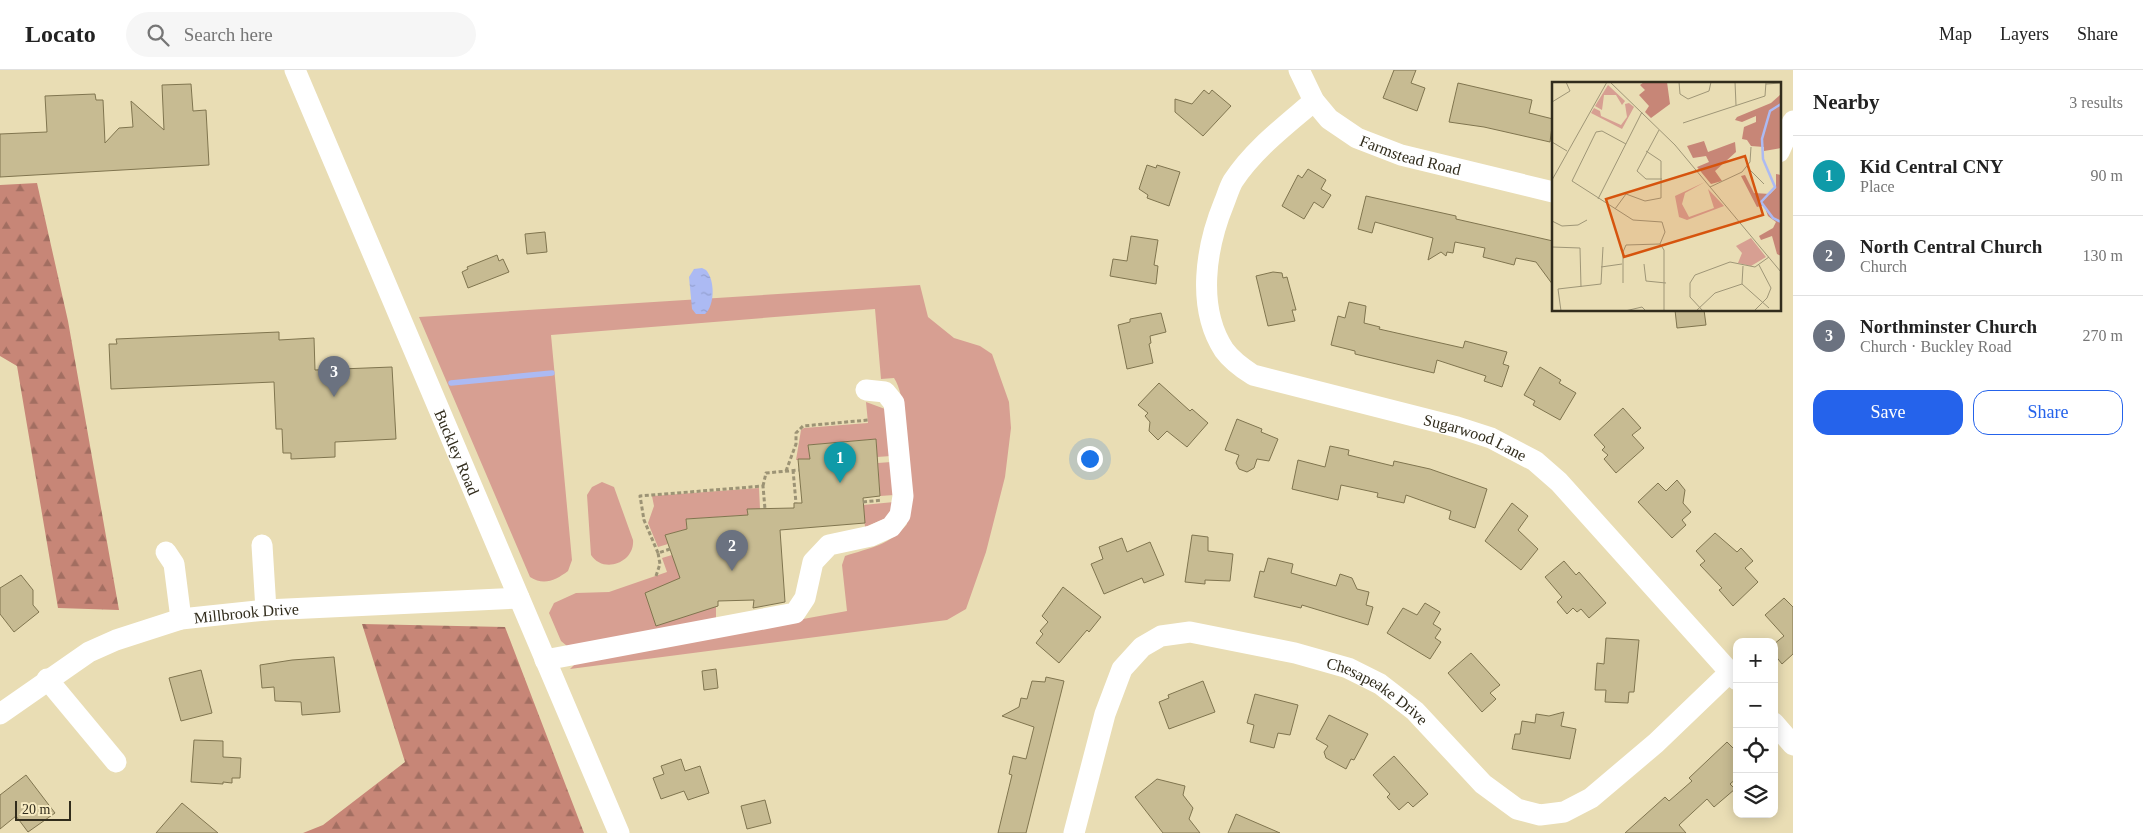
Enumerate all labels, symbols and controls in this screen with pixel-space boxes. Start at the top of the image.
search box [126,12,476,57]
text: Locato [25,21,96,47]
icon: search [144,21,172,49]
text: Search here [184,24,273,45]
text: Map [1939,24,1972,44]
text: Layers [2000,24,2049,44]
text: Share [2077,24,2118,44]
inset map [1552,82,1780,311]
text: Nearby [1813,90,1880,114]
text: 3 results [2069,94,2123,111]
street label: Farmstead Road [1358,132,1463,178]
text: Kid Central CNY [1860,156,2004,177]
text: 1 [1825,167,1833,184]
text: 90 m [2091,167,2123,184]
text: Place [1860,178,1895,195]
text: North Central Church [1860,236,2042,257]
text: 2 [1825,247,1833,264]
text: 130 m [2083,247,2123,264]
text: Church [1860,258,1907,275]
text: Northminster Church [1860,316,2037,337]
text: 3 [1825,327,1833,344]
text: 270 m [2083,327,2123,344]
text: Church · Buckley Road [1860,338,2012,355]
pin: 3 [318,356,350,397]
button: Save [1813,390,1963,435]
button: Share [1973,390,2123,435]
street label: Buckley Road [431,407,482,497]
street label: Sugarwood Lane [1422,411,1529,464]
pin: 1 [824,442,856,483]
your location [1077,446,1103,472]
pin: 2 [716,530,748,571]
street label: Millbrook Drive [193,600,299,627]
map controls [1733,638,1778,818]
button: + [1733,638,1778,683]
street label: Chesapeake Drive [1325,654,1431,728]
button: − [1733,683,1778,728]
button: locate [1733,728,1778,773]
button: layers [1733,773,1778,818]
scale bar [15,798,71,821]
text: 20 m [22,802,50,817]

